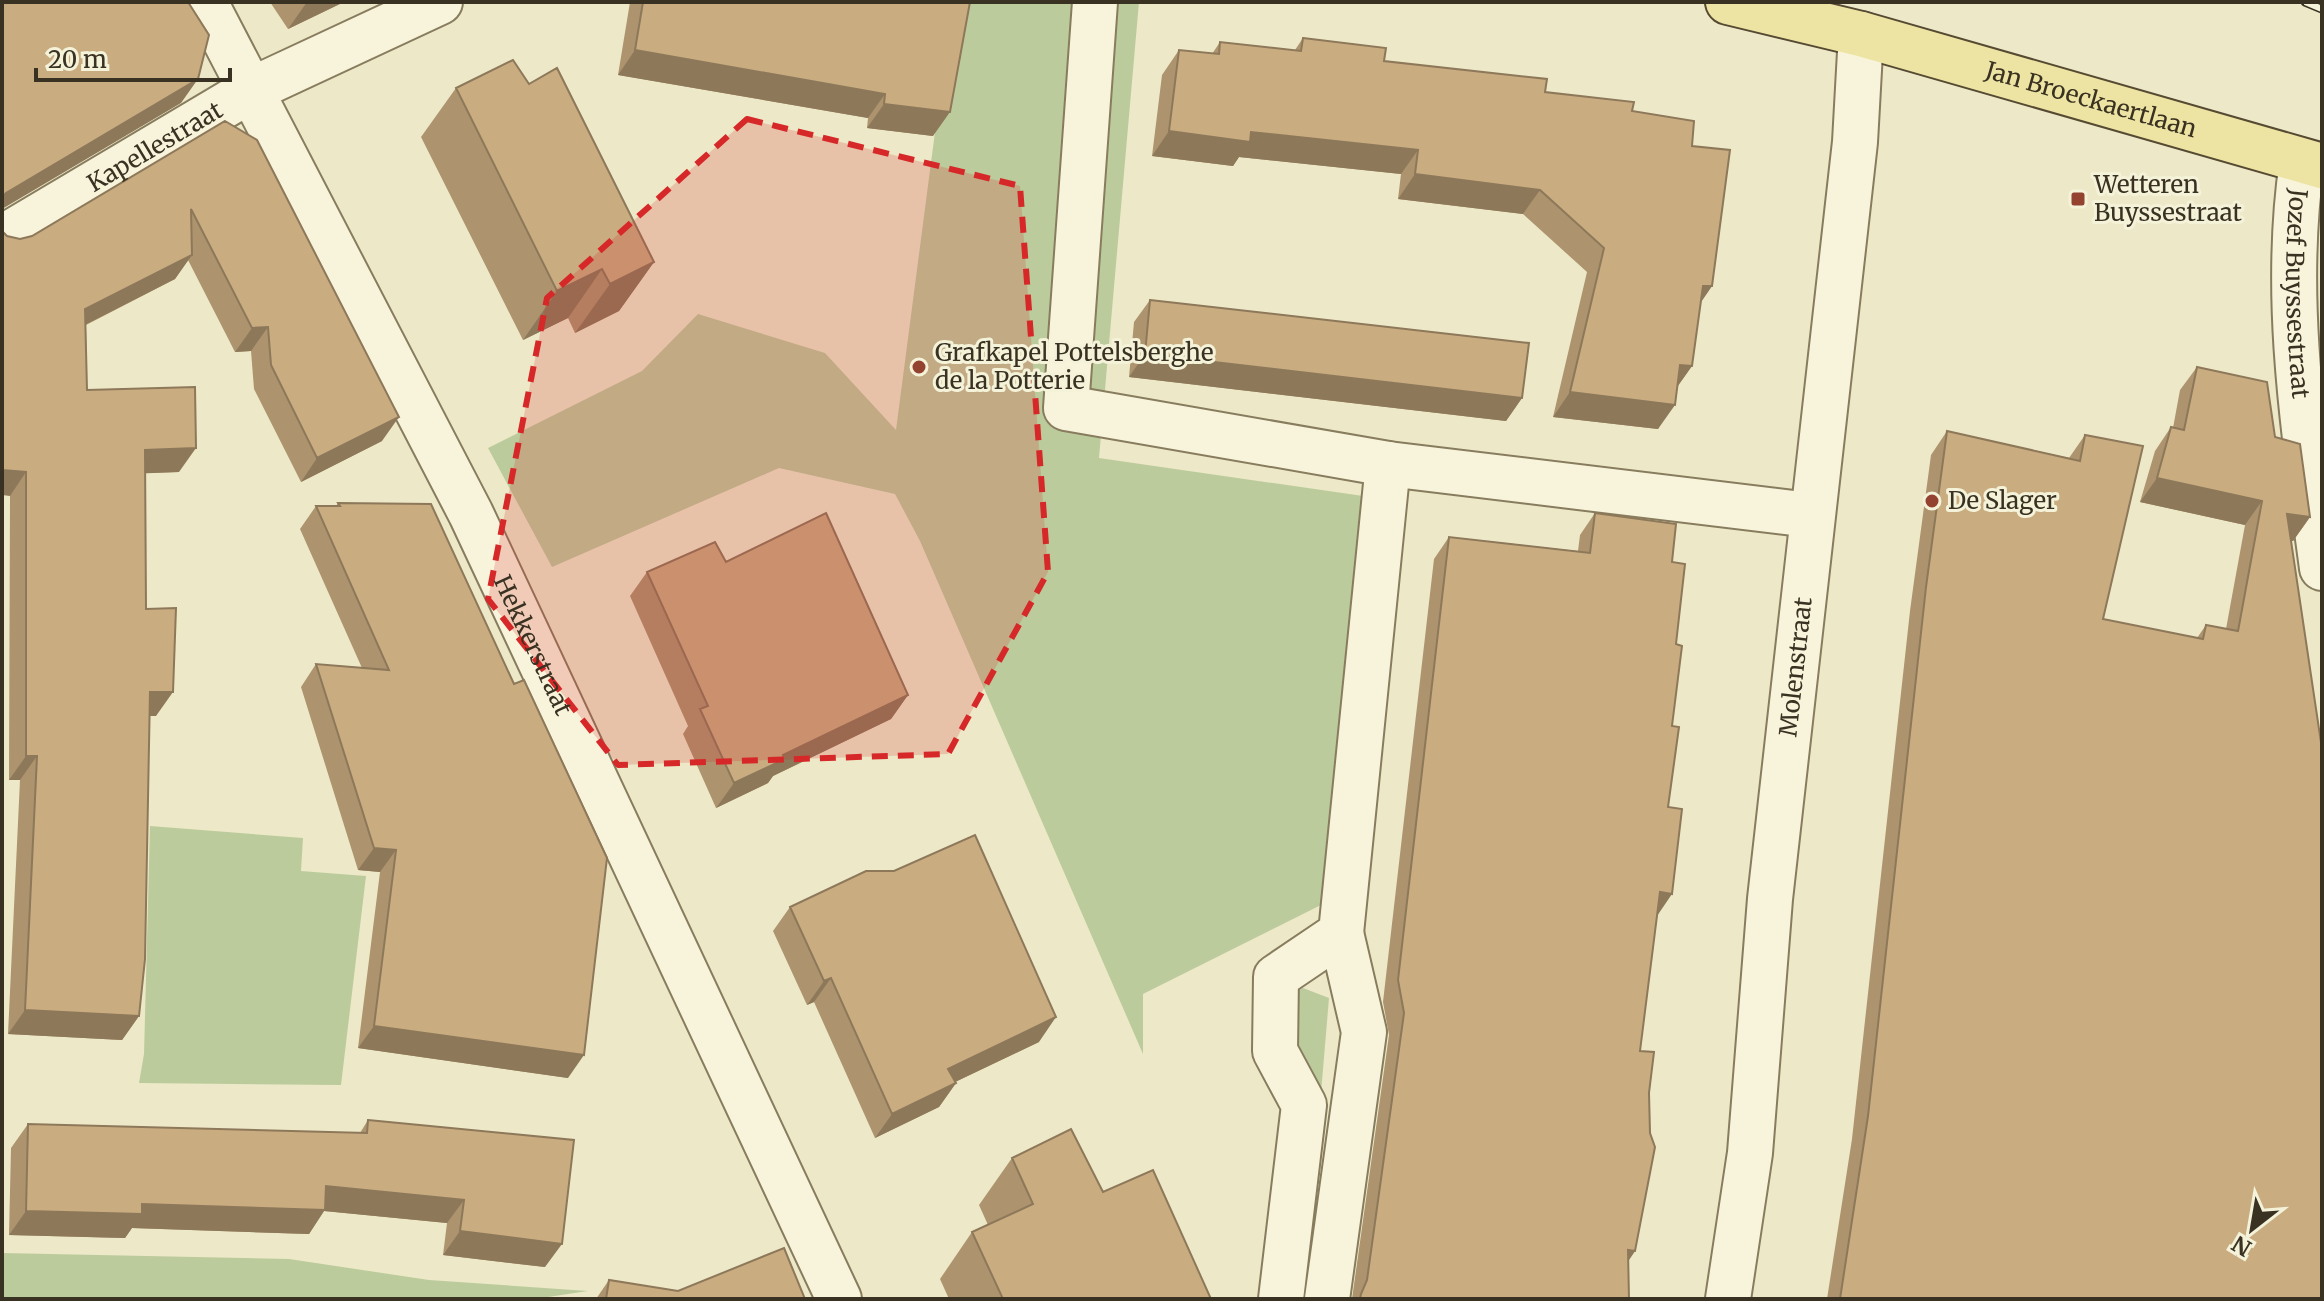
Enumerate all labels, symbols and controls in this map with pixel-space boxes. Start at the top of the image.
scale bar [36,32,230,82]
text: 20 m [48,44,107,75]
street label: Jan Broeckaertlaan [1981,54,2200,144]
street label: Kapellestraat [81,94,229,199]
place label: Wetteren Buyssestraat [2093,169,2242,228]
street label: Jozef Buyssestraat [2279,186,2317,401]
marker: Wetteren Buyssestraat [2069,190,2087,208]
place label: Grafkapel Pottelsberghe de la Potterie [935,337,1213,396]
marker: Grafkapel Pottelsberghe de la Potterie [910,358,928,376]
place label: De Slager [1948,485,2057,516]
marker: De Slager [1923,492,1941,510]
street label: Hekkerstraat [487,570,579,721]
street label: Molenstraat [1772,595,1819,738]
north arrow [2212,1189,2292,1269]
text: N [2227,1229,2256,1263]

